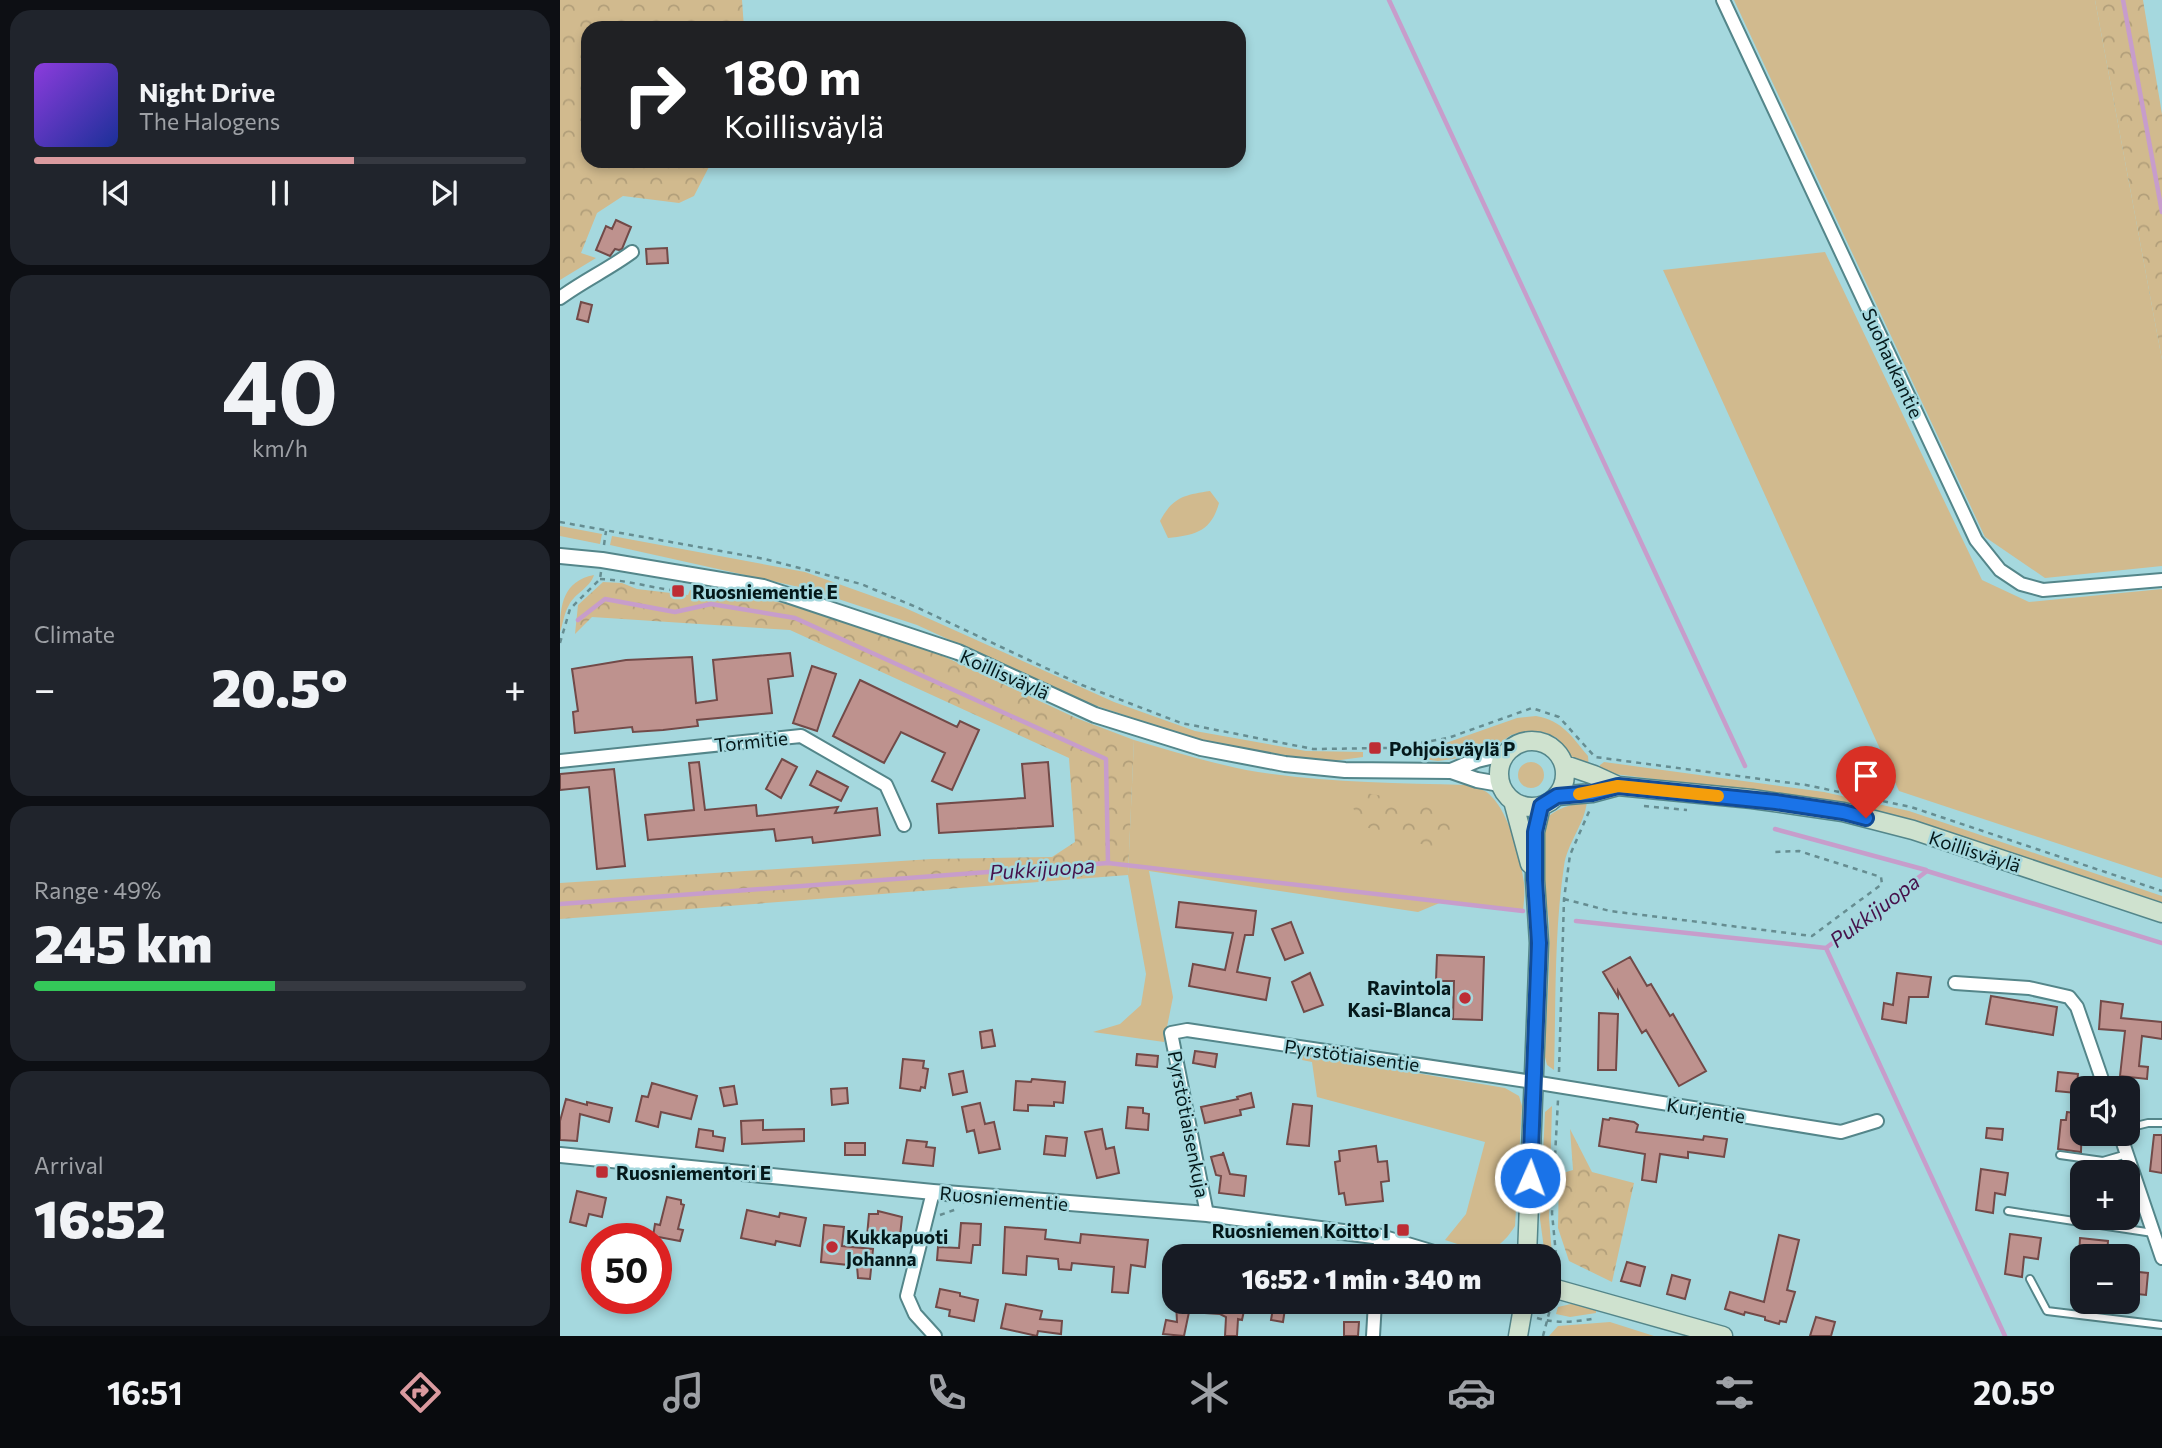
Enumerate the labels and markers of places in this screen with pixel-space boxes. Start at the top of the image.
place label: Ruosniementie E [692,580,838,603]
marker: Ruosniementie E [670,583,686,599]
place label: Pohjoisväylä P [1389,737,1515,760]
marker: Pohjoisväylä P [1367,740,1383,756]
pin [1836,746,1896,818]
place label: Ravintola Kasi-Blanca [1347,976,1451,1021]
marker: Ravintola Kasi-Blanca [1457,990,1473,1006]
place label: Ruosniementori E [616,1161,771,1184]
marker: Ruosniementori E [594,1164,610,1180]
place label: Ruosniemen Koitto I [1212,1219,1389,1242]
marker: Ruosniemen Koitto I [1395,1222,1411,1238]
place label: Kukkapuoti Johanna [846,1225,948,1270]
marker: Kukkapuoti Johanna [824,1239,840,1255]

